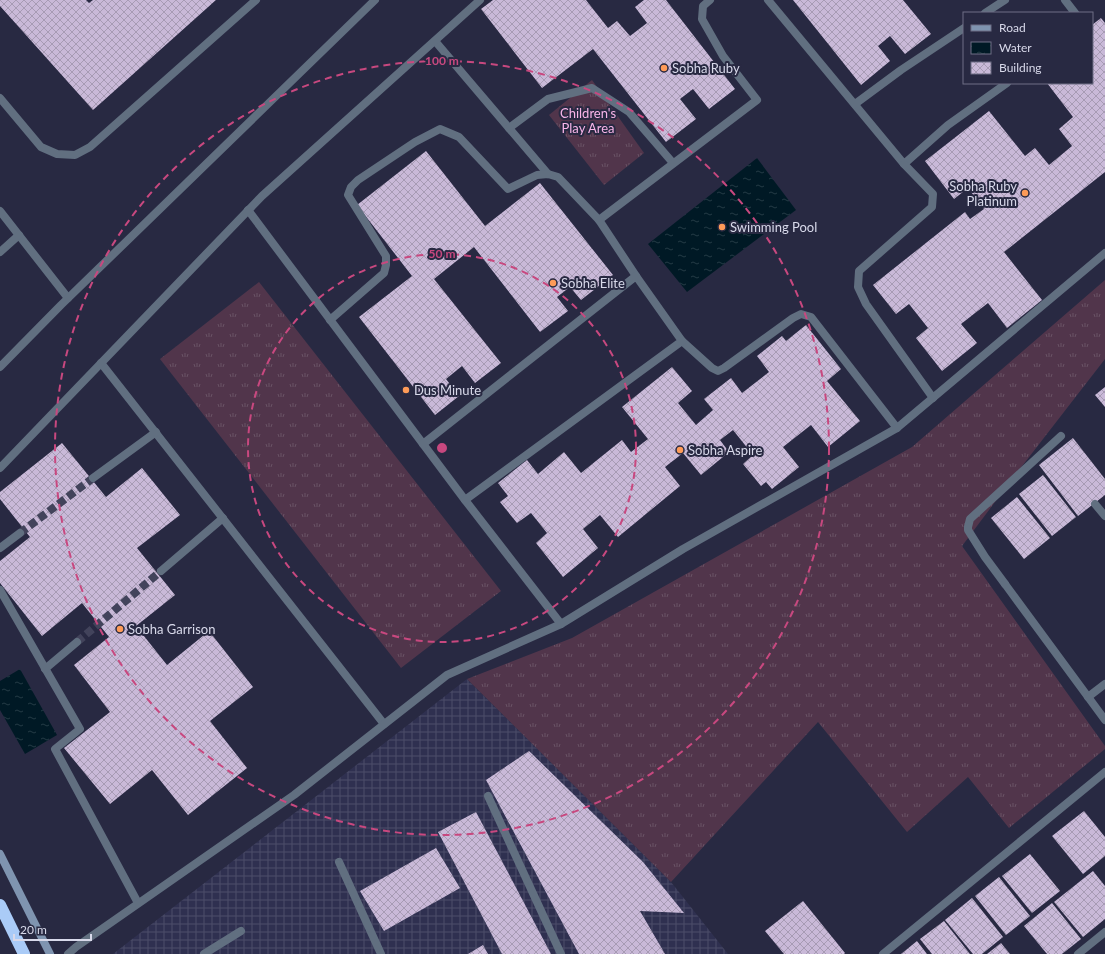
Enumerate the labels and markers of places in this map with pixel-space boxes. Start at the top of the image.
place label: Sobha Ruby [672,60,740,76]
marker: Sobha Ruby [659,63,669,73]
place label: Sobha Ruby Platinum [949,178,1017,209]
marker: Sobha Ruby Platinum [1020,188,1030,198]
place label: Swimming Pool [730,219,817,235]
marker: Swimming Pool [717,222,727,232]
place label: Sobha Elite [561,275,625,291]
marker: Sobha Elite [548,278,558,288]
place label: Dus Minute [414,382,481,398]
marker: Dus Minute [401,385,411,395]
centre of rings [435,441,449,455]
place label: Sobha Aspire [688,442,763,458]
marker: Sobha Aspire [675,445,685,455]
place label: Sobha Garrison [128,621,215,637]
marker: Sobha Garrison [115,624,125,634]

